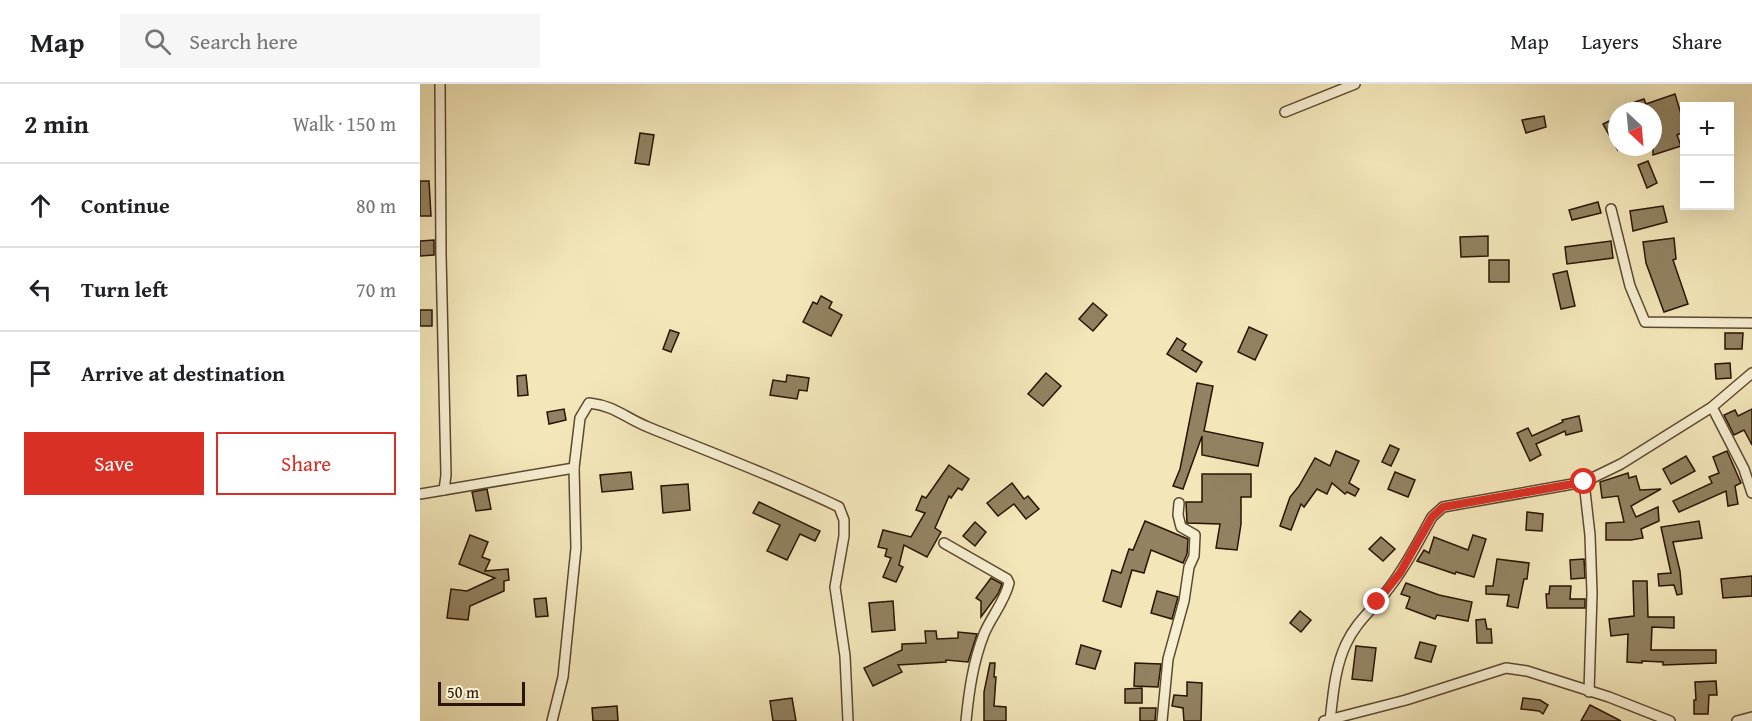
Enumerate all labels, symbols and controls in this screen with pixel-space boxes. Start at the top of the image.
search box [120,14,540,68]
text: Map [30,21,84,62]
icon: search [141,25,174,58]
text: Search here [189,25,298,57]
text: Map [1510,26,1549,57]
text: Layers [1582,26,1639,57]
text: Share [1672,26,1722,57]
north arrow [1608,102,1662,156]
map controls [1680,102,1734,210]
button: + [1680,102,1734,156]
text: 2 min [24,104,89,143]
text: Walk · 150 m [293,109,396,138]
button: − [1680,156,1734,210]
icon: ahead [24,189,57,222]
text: Continue [81,189,170,221]
text: 80 m [356,191,396,220]
icon: left [24,273,57,306]
text: Turn left [81,273,168,305]
text: 70 m [356,275,396,304]
icon: arrive [24,357,57,390]
text: Arrive at destination [81,357,285,389]
button: Save [24,432,204,495]
button: Share [216,432,396,495]
route start [1570,468,1596,494]
route end [1363,588,1389,614]
scale bar [438,679,525,706]
text: 50 m [447,680,479,704]

